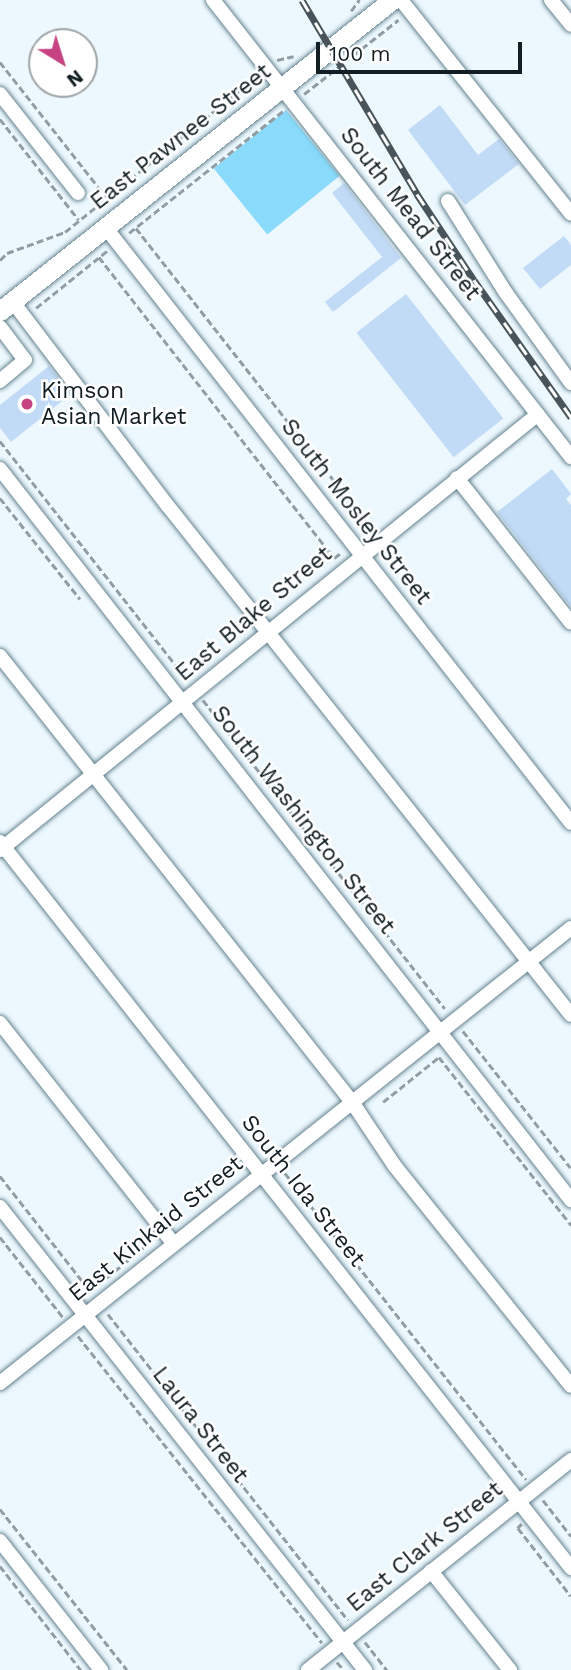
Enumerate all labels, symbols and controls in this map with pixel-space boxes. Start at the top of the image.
north arrow [28,28,98,98]
scale bar [319,28,526,72]
text: 100 m [329,41,391,66]
street label: East Pawnee Street [85,58,277,216]
text: N [62,65,88,92]
street label: South Mead Street [334,122,486,306]
place label: Kimson Asian Market [41,377,186,431]
marker: Kimson Asian Market [19,396,35,412]
street label: South Mosley Street [275,413,437,611]
street label: East Blake Street [170,541,338,687]
street label: South Washington Street [205,700,401,940]
street label: South Ida Street [235,1109,371,1273]
street label: East Kinkaid Street [63,1150,249,1308]
street label: Laura Street [146,1361,254,1489]
street label: East Clark Street [341,1476,509,1618]

